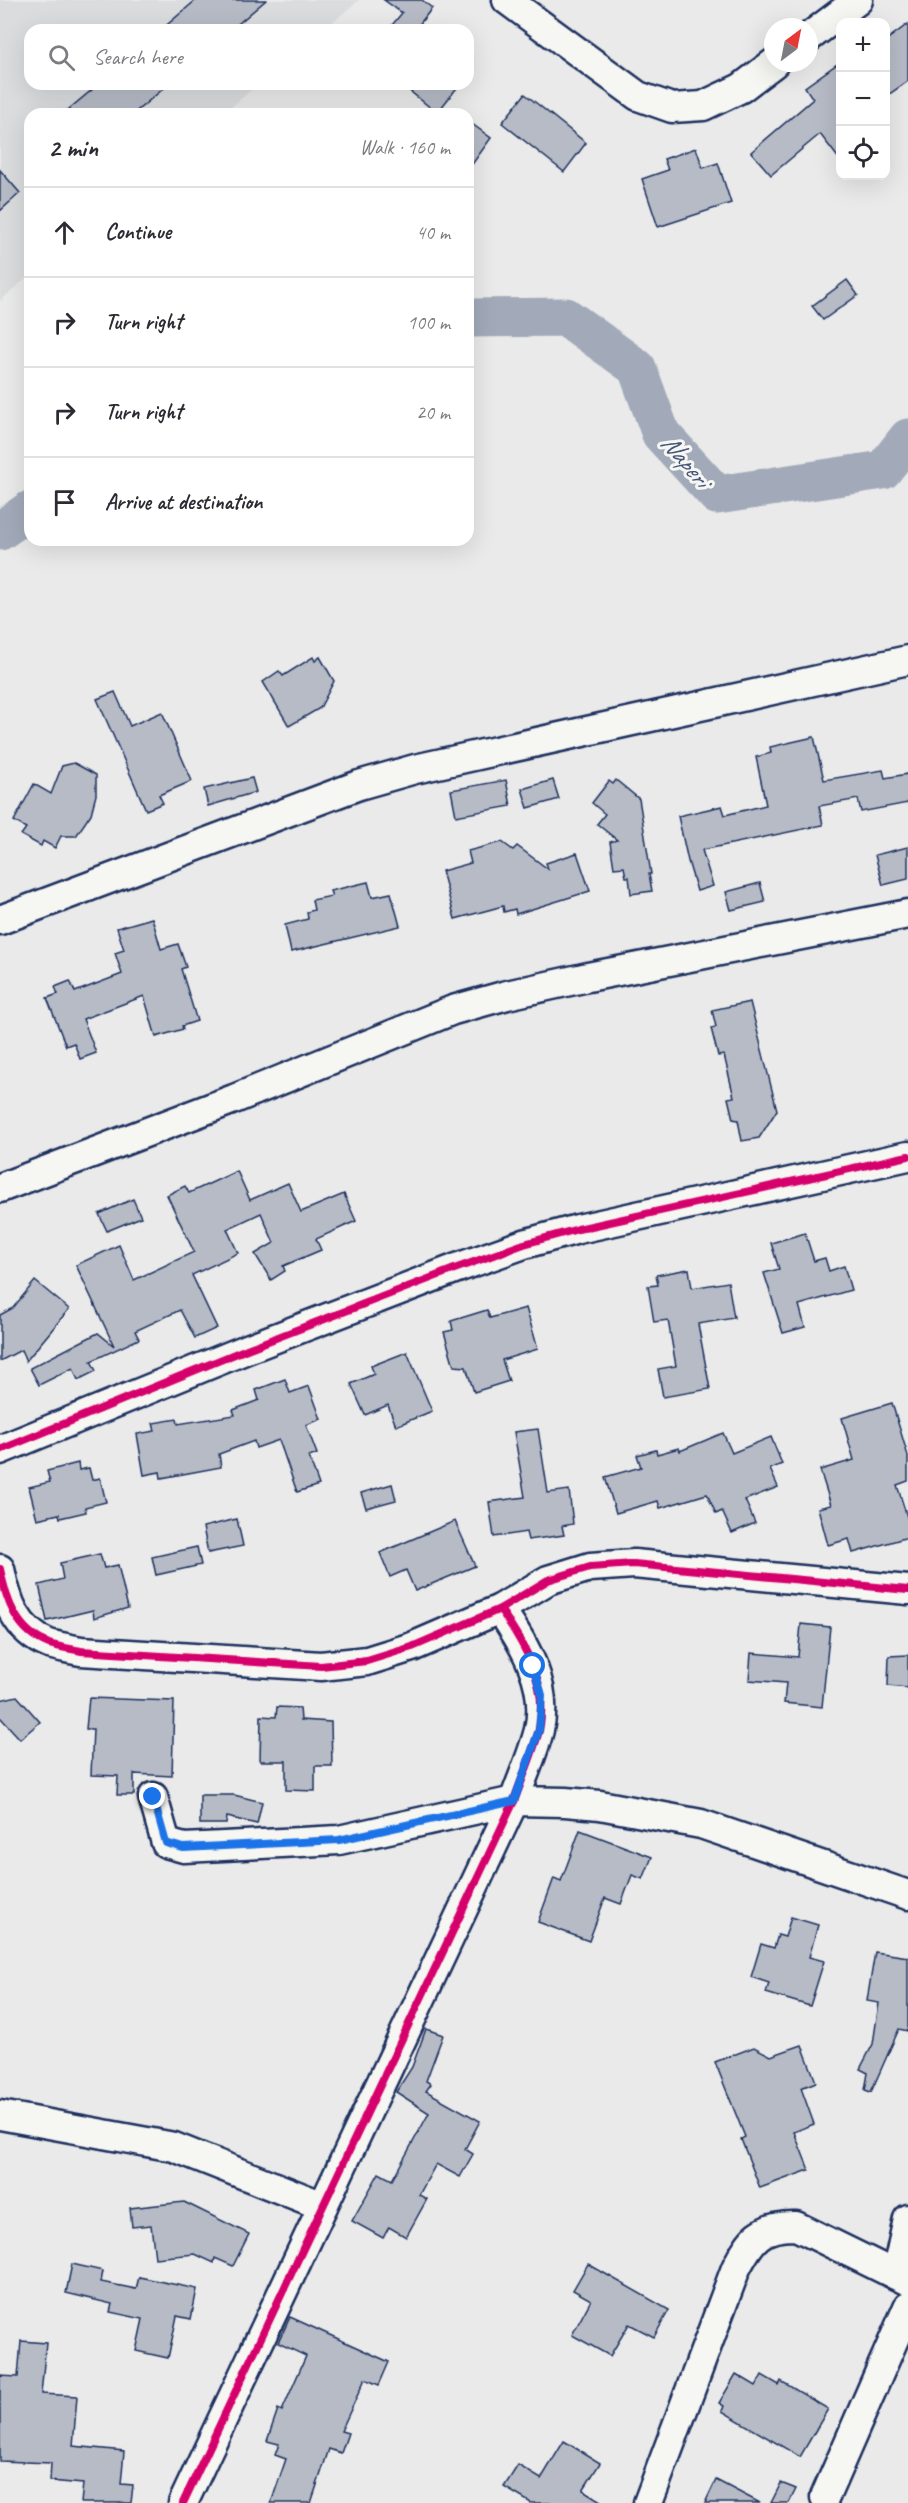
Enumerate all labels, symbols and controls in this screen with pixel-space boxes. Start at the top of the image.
north arrow [764,18,818,72]
map controls [836,18,890,180]
button: + [836,18,890,72]
search box [24,24,474,90]
icon: search [45,41,78,74]
text: Search here [93,43,183,71]
button: − [836,72,890,126]
button: locate [836,126,890,180]
text: 2 min [48,131,98,164]
text: Walk · 160 m [360,135,450,160]
icon: ahead [48,216,81,249]
text: Continue [105,218,171,246]
text: 40 m [416,220,450,245]
icon: right [48,306,81,339]
text: Turn right [105,308,182,336]
text: 100 m [407,310,450,335]
icon: right [48,396,81,429]
text: Turn right [105,398,182,426]
text: 20 m [416,400,450,425]
water label: Naperi [654,427,721,498]
icon: arrive [48,486,81,519]
text: Arrive at destination [105,488,262,516]
route start [519,1652,545,1678]
route end [139,1783,165,1809]

